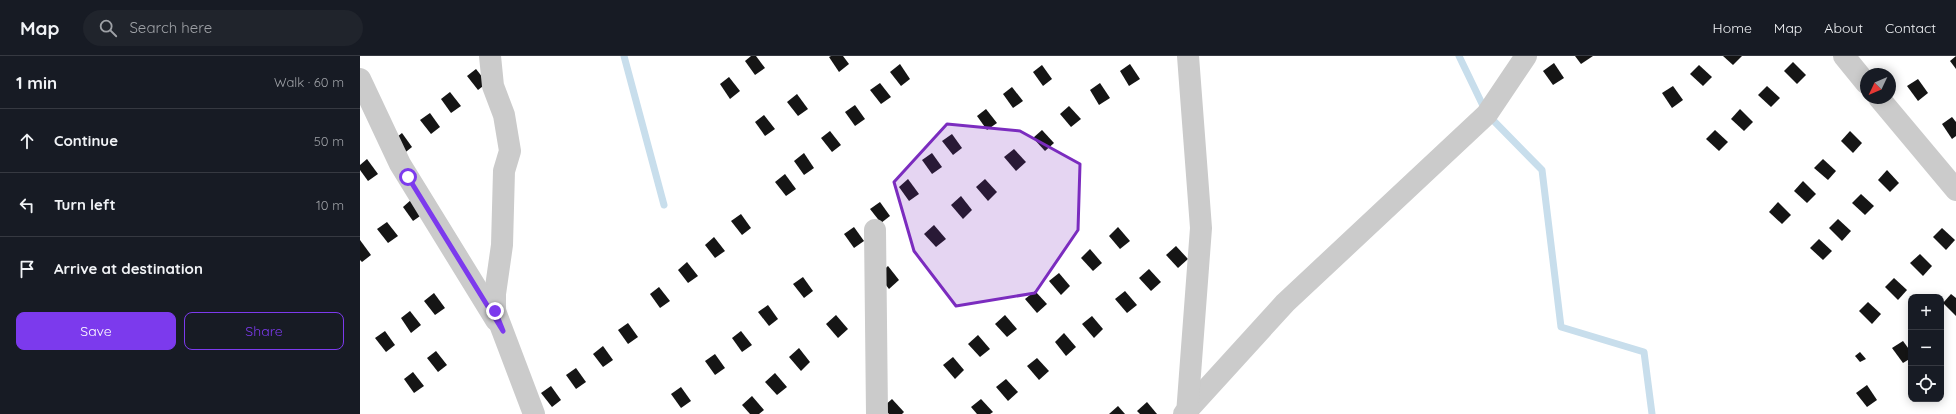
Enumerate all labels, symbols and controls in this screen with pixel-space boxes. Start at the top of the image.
search box [83,10,363,46]
text: Map [20,16,59,40]
icon: search [97,17,119,39]
text: Search here [129,18,212,37]
text: Home [1713,19,1752,37]
text: Map [1774,19,1802,37]
text: About [1824,19,1863,37]
text: Contact [1885,19,1936,37]
north arrow [1860,68,1896,104]
text: 1 min [16,72,57,93]
text: Walk · 60 m [274,74,344,90]
icon: ahead [16,130,38,152]
text: Continue [54,131,118,150]
text: 50 m [314,133,344,149]
route start [399,168,417,186]
icon: left [16,194,38,216]
text: Turn left [54,195,116,214]
text: 10 m [316,197,344,213]
icon: arrive [16,258,38,280]
text: Arrive at destination [54,259,203,278]
map controls [1908,294,1944,402]
button: + [1908,294,1944,330]
route end [486,302,504,320]
button: Save [16,312,176,350]
button: Share [184,312,344,350]
button: − [1908,330,1944,366]
button: locate [1908,366,1944,402]

